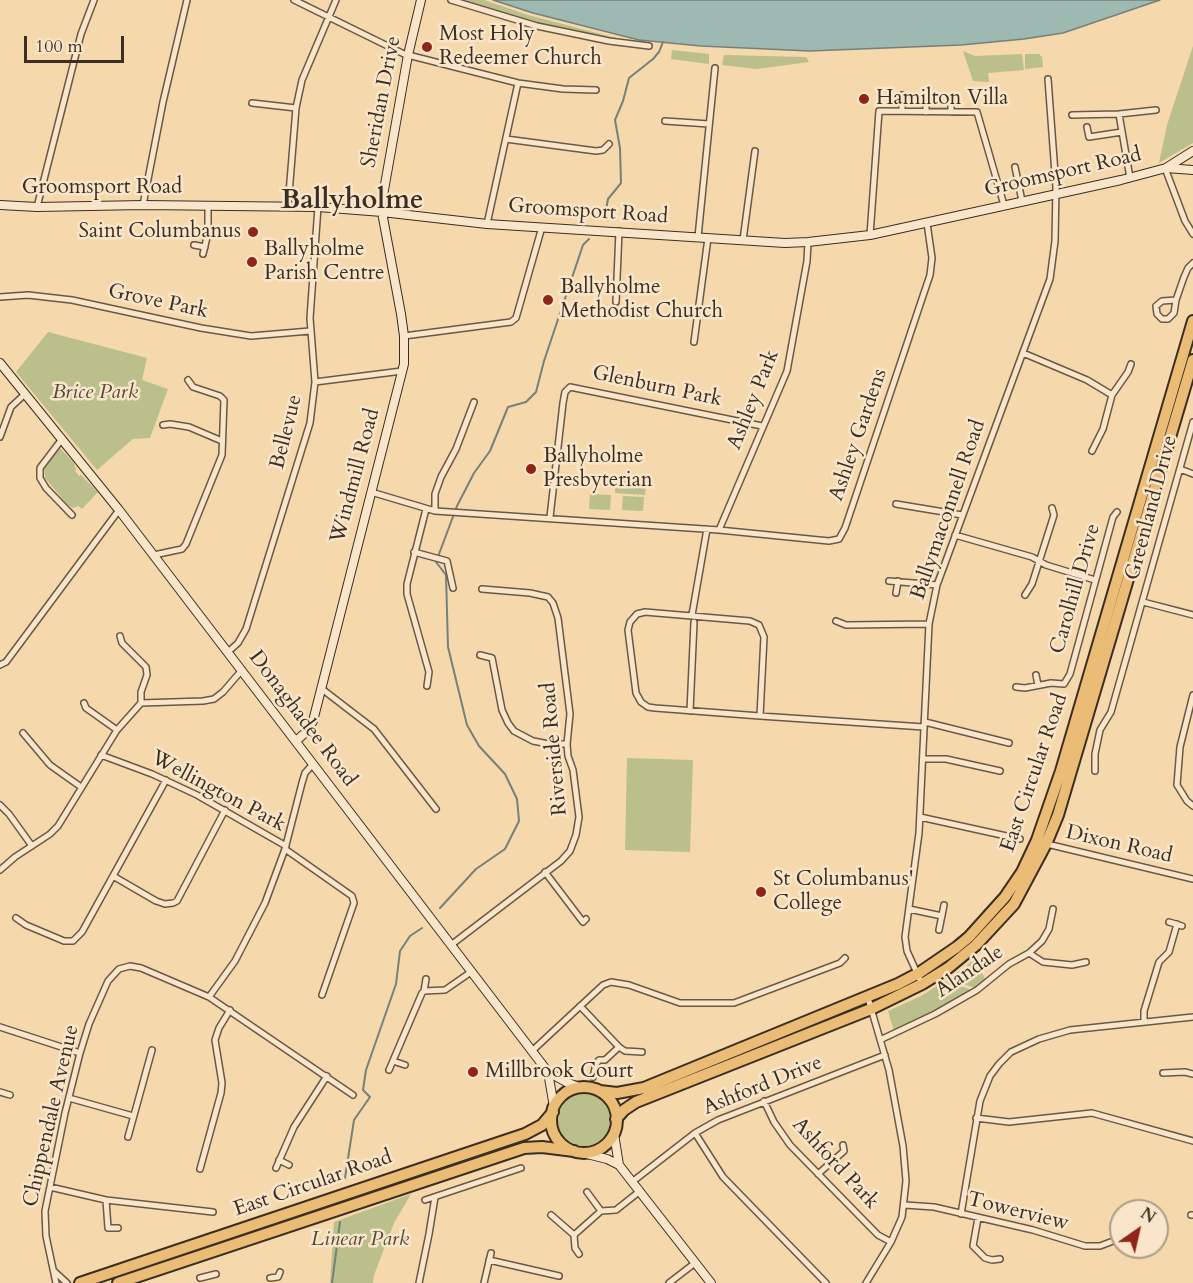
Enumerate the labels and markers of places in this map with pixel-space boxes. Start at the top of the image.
place label: Most Holy Redeemer Church [439,22,602,72]
marker: Most Holy Redeemer Church [420,40,434,54]
place label: Hamilton Villa [876,86,1008,112]
marker: Hamilton Villa [857,92,871,106]
place label: Saint Columbanus [78,219,241,245]
marker: Saint Columbanus [246,225,260,239]
place label: Ballyholme Parish Centre [264,237,385,287]
marker: Ballyholme Parish Centre [245,255,259,269]
place label: Ballyholme Methodist Church [560,275,723,325]
marker: Ballyholme Methodist Church [541,293,555,307]
place label: Ballyholme Presbyterian [543,444,653,494]
marker: Ballyholme Presbyterian [524,462,538,476]
place label: St Columbanus' College [773,867,913,917]
marker: St Columbanus' College [754,885,768,899]
place label: Millbrook Court [485,1059,633,1085]
marker: Millbrook Court [466,1065,480,1079]

